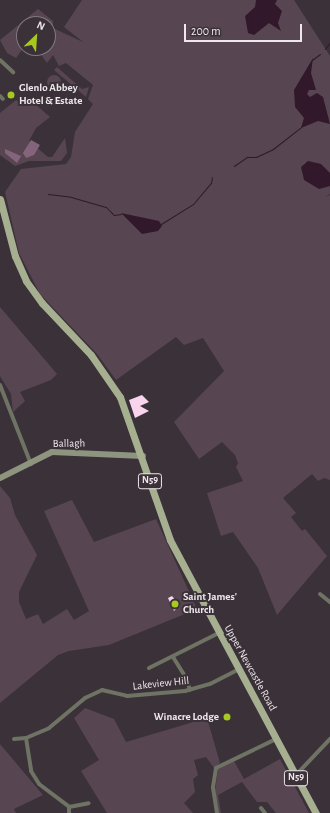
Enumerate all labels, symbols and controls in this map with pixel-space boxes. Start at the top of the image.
north arrow [16,16,56,56]
scale bar [186,16,304,42]
text: N [35,19,47,32]
text: 200 m [191,25,221,37]
place label: Glenlo Abbey Hotel & Estate [19,82,82,108]
marker: Glenlo Abbey Hotel & Estate [6,90,16,100]
street label: Ballagh [53,437,85,451]
road number: N59 [137,473,163,489]
place label: Saint James' Church [183,591,237,617]
marker: Saint James' Church [170,599,180,609]
street label: Upper Newcastle Road [221,623,279,713]
street label: Lakeview Hill [132,674,190,694]
place label: Winacre Lodge [154,710,219,724]
marker: Winacre Lodge [222,712,232,722]
road number: N59 [283,770,309,786]

